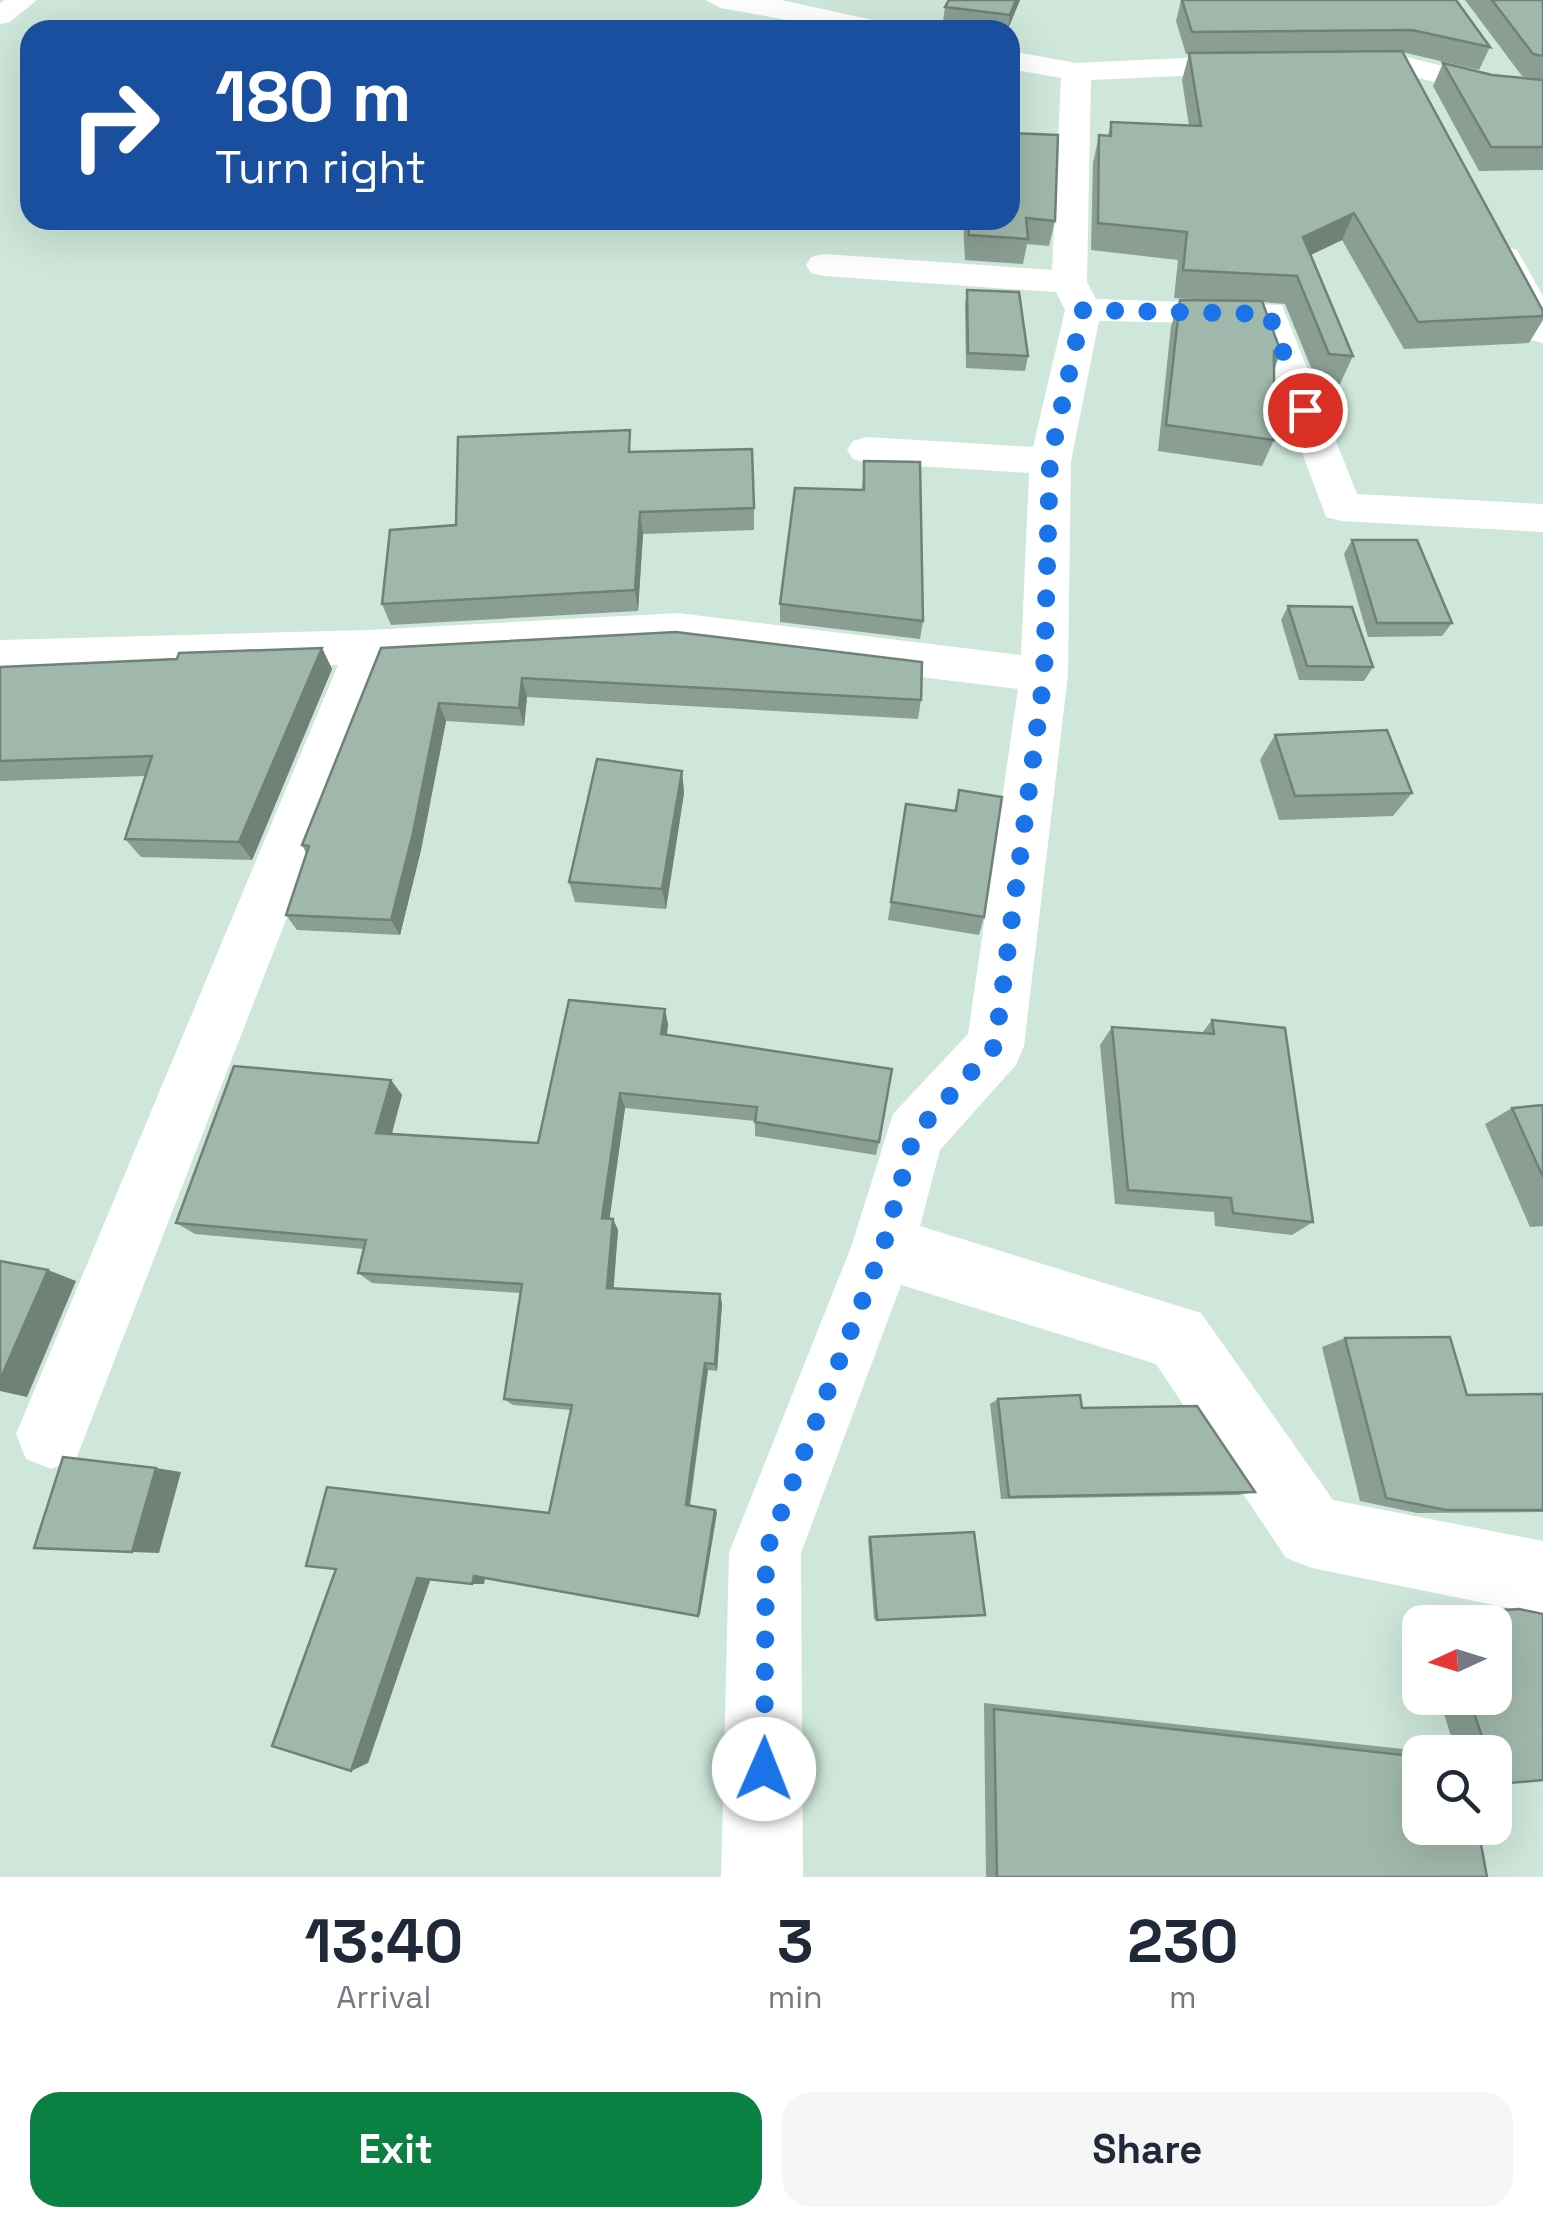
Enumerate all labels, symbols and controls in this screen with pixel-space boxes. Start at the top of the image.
text: 180 m [215,52,412,141]
icon: right [50,60,180,190]
text: Turn right [215,139,426,196]
pin [1263,368,1348,453]
icon: arrive [1278,383,1333,438]
north arrow [1402,1605,1512,1715]
map controls [1402,1605,1512,1845]
position arrow [712,1717,816,1821]
button: search [1402,1735,1512,1845]
text: 13:40 [305,1903,463,1980]
text: 3 [777,1903,813,1980]
text: 230 [1127,1903,1238,1980]
text: Arrival [336,1977,431,2017]
text: min [768,1977,823,2017]
text: m [1169,1977,1197,2017]
button: Exit [30,2092,762,2207]
button: Share [782,2092,1513,2207]

